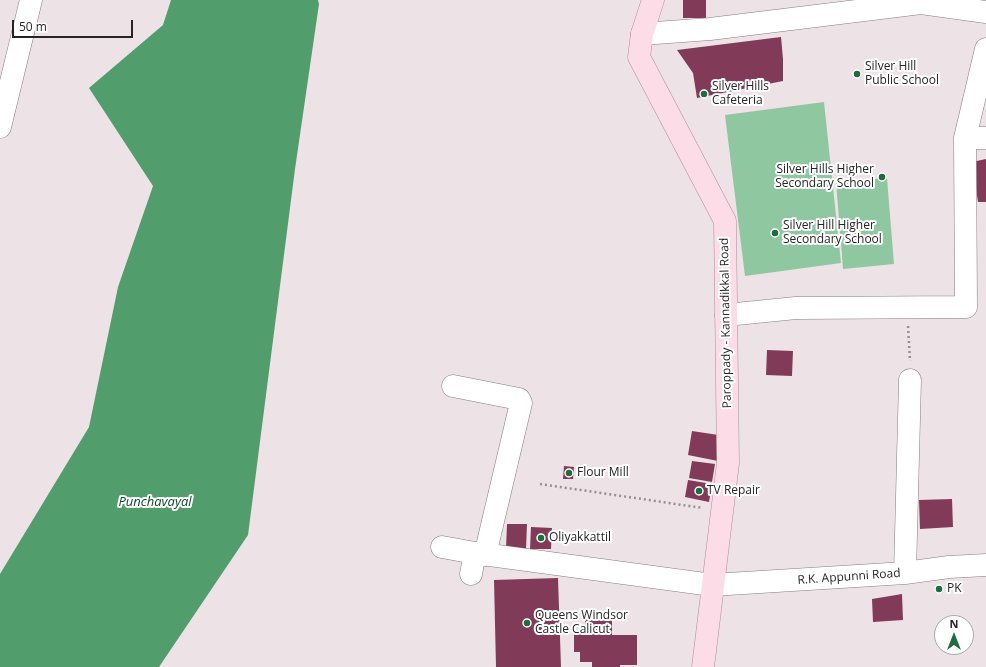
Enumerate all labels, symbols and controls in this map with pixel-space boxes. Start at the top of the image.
scale bar [14,12,135,38]
text: 50 m [19,18,47,35]
place label: Silver Hill Public School [865,60,939,88]
marker: Silver Hill Public School [852,69,862,79]
place label: Silver Hills Cafeteria [712,80,769,108]
marker: Silver Hills Cafeteria [699,89,709,99]
place label: Silver Hills Higher Secondary School [775,163,874,191]
marker: Silver Hills Higher Secondary School [877,172,887,182]
place label: Silver Hill Higher Secondary School [783,219,882,247]
marker: Silver Hill Higher Secondary School [770,228,780,238]
street label: Paroppady - Kannadikkal Road [717,238,735,408]
place label: Flour Mill [577,466,629,480]
marker: Flour Mill [564,468,574,478]
place label: TV Repair [707,484,760,498]
marker: TV Repair [694,486,704,496]
water label: Punchavayal [118,494,192,510]
place label: Oliyakkattil [549,531,611,545]
marker: Oliyakkattil [536,533,546,543]
street label: R.K. Appunni Road [797,566,901,588]
place label: PK [947,582,962,596]
marker: PK [934,584,944,594]
place label: Queens Windsor Castle Calicut [535,609,628,637]
north arrow [934,615,974,655]
text: N [950,616,958,631]
marker: Queens Windsor Castle Calicut [522,618,532,628]

